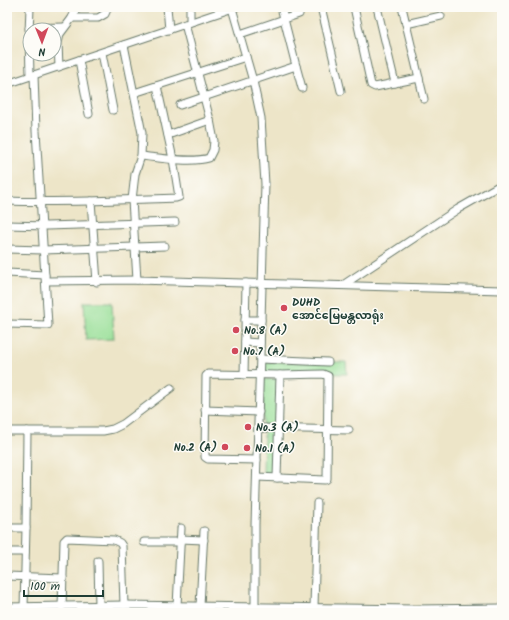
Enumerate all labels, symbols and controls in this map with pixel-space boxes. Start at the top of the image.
north arrow [22,22,62,62]
text: N [38,42,46,60]
place label: DUHD အောင်မြေမန္တလာရုံး [292,294,384,325]
marker: DUHD အောင်မြေမန္တလာရုံး [279,303,289,313]
place label: No.8 (A) [244,322,287,340]
marker: No.8 (A) [231,325,241,335]
place label: No.7 (A) [243,343,285,361]
marker: No.7 (A) [230,346,240,356]
place label: No.3 (A) [256,419,299,437]
marker: No.3 (A) [243,422,253,432]
place label: No.2 (A) [174,439,217,457]
place label: No.1 (A) [255,440,295,458]
marker: No.2 (A) [220,442,230,452]
marker: No.1 (A) [242,443,252,453]
scale bar [24,572,103,598]
text: 100 m [30,577,61,596]

